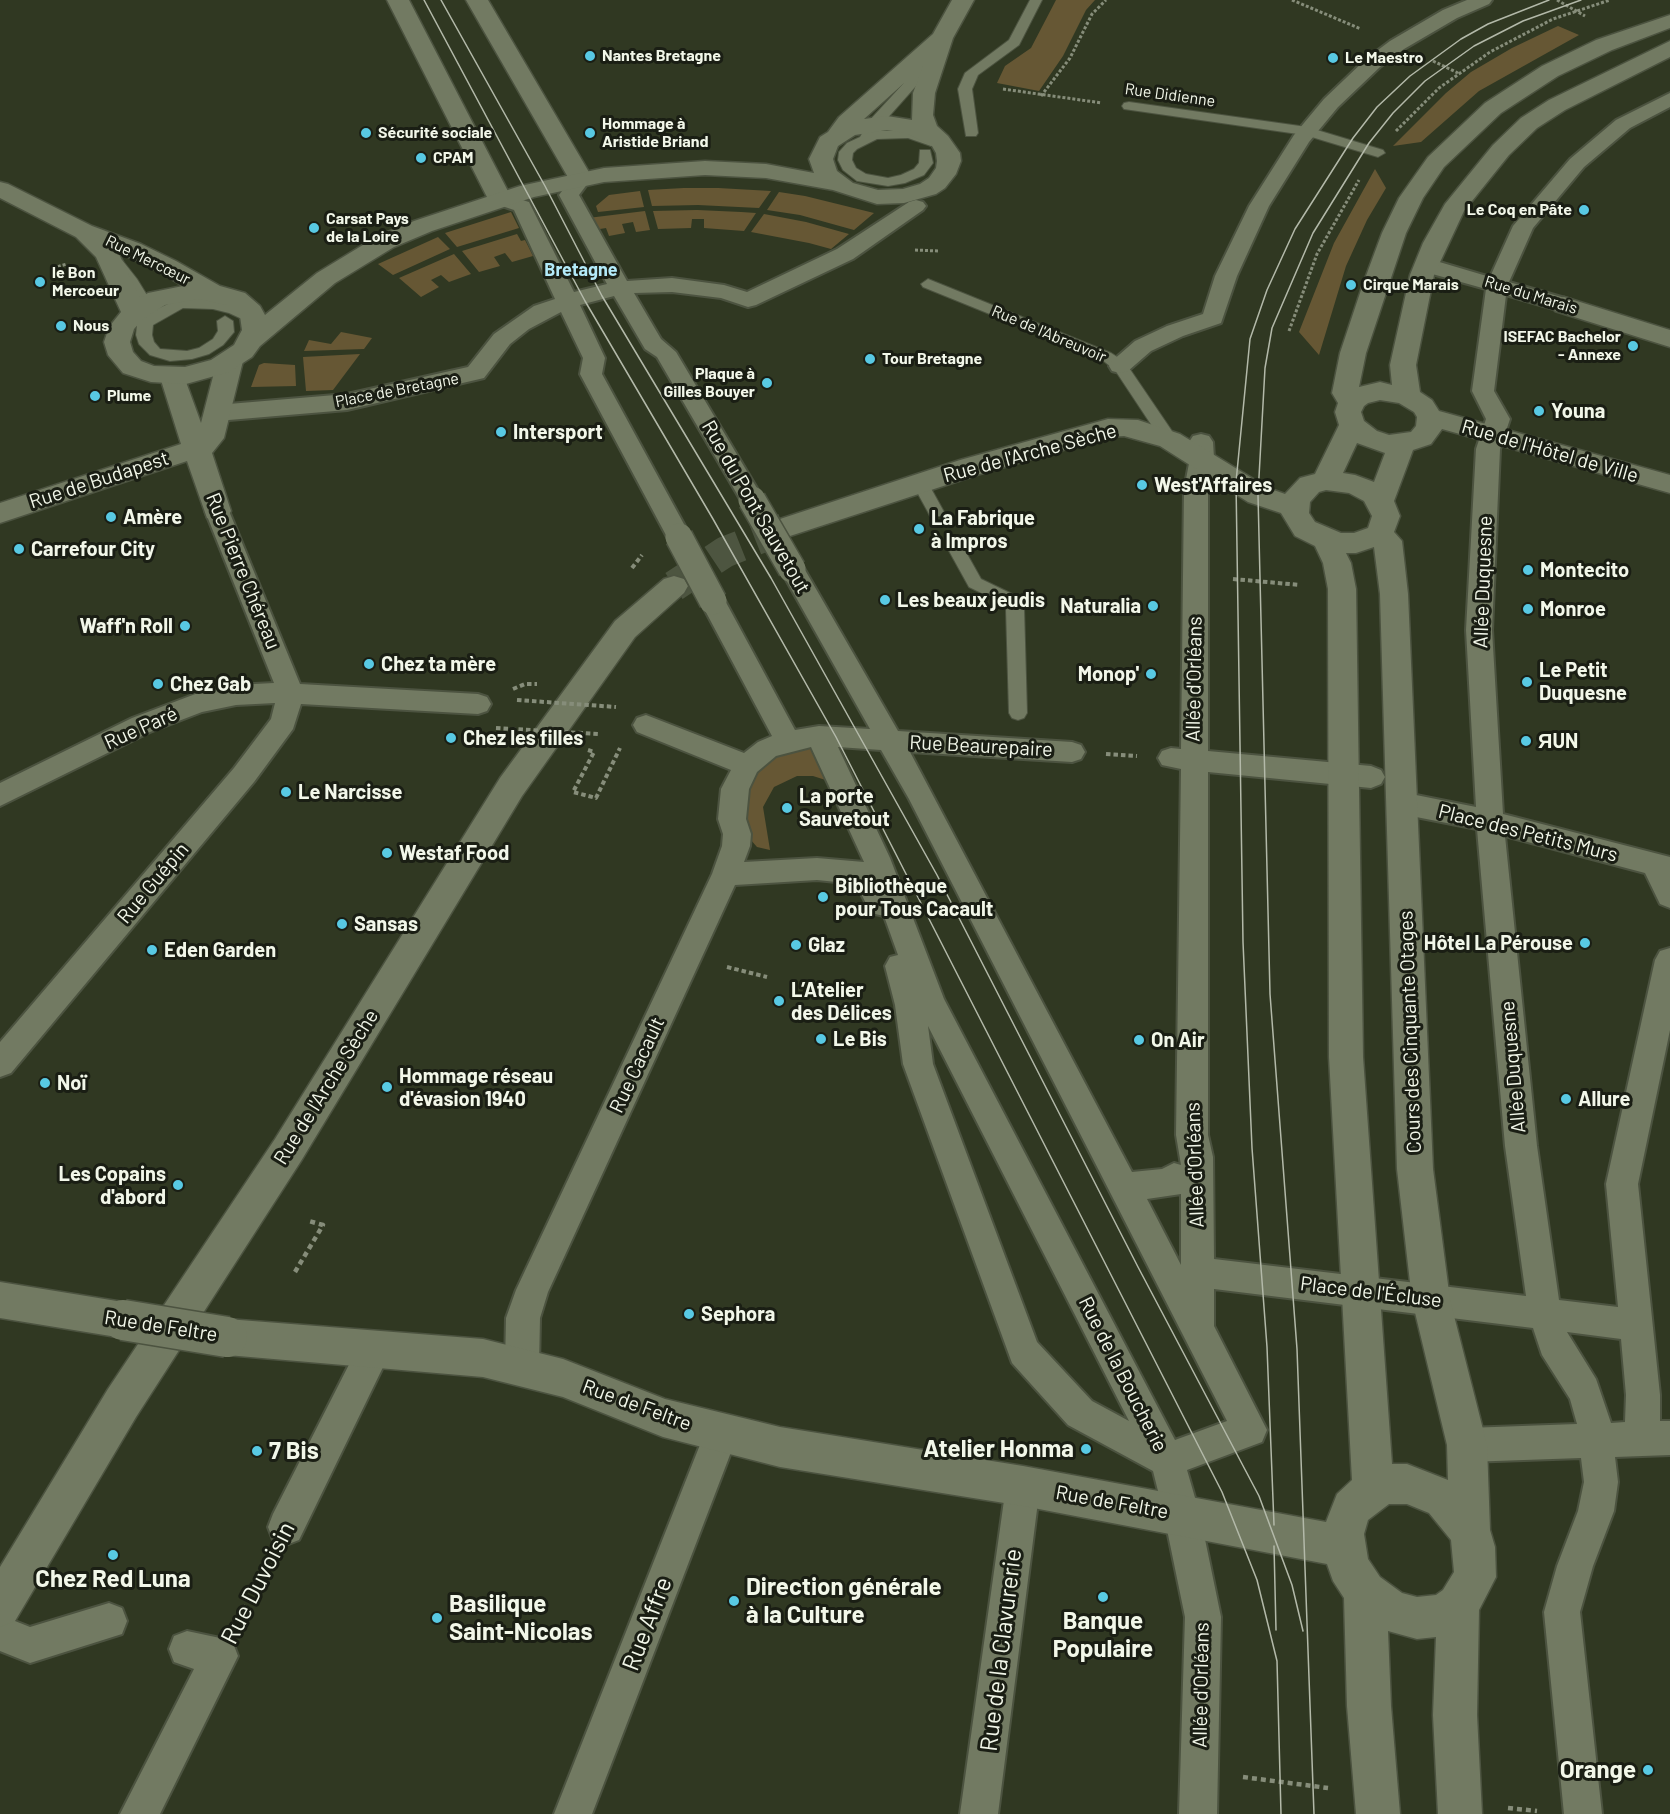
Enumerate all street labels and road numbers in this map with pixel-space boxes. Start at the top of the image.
street label: Rue Didienne [1124,79,1216,111]
street label: Rue Mercœur [102,231,194,289]
street label: Rue du Marais [1482,272,1580,318]
street label: Rue de l'Abreuvoir [989,301,1109,367]
street label: Place de Bretagne [334,369,460,411]
street label: Rue de l'Hôtel de Ville [1459,414,1641,488]
street label: Rue du Pont Sauvetout [697,416,815,598]
street label: Rue de l'Arche Sèche [941,418,1119,488]
street label: Rue de Budapest [26,446,172,514]
street label: Rue Pierre Chéreau [201,489,285,653]
street label: Allée Duquesne [1469,515,1497,649]
street label: Allée d'Orléans [1181,616,1207,742]
street label: Rue Paré [101,701,181,755]
street label: Rue Beaurepaire [909,730,1053,762]
street label: Place des Petits Murs [1436,799,1620,867]
street label: Rue Guépin [112,838,194,928]
street label: Cours des Cinquante Otages [1394,910,1426,1154]
street label: Allée Duquesne [1495,1000,1531,1134]
street label: Rue de l'Arche Sèche [269,1005,383,1169]
street label: Rue Cacault [604,1013,670,1117]
street label: Allée d'Orléans [1181,1102,1209,1228]
street label: Place de l'Écluse [1299,1271,1443,1313]
street label: Rue de la Boucherie [1074,1292,1172,1456]
street label: Rue de Feltre [103,1305,219,1347]
street label: Rue de Feltre [579,1374,695,1436]
street label: Rue de Feltre [1054,1480,1170,1524]
street label: Rue Duvoisin [215,1517,301,1649]
street label: Rue de la Clavurerie [974,1547,1028,1753]
street label: Rue Affre [616,1573,678,1675]
street label: Allée d'Orléans [1188,1622,1214,1748]

